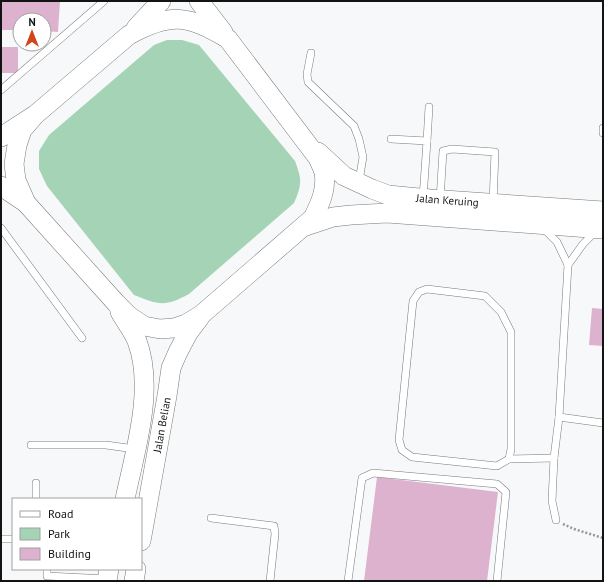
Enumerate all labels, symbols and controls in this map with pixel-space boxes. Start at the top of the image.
north arrow [12,12,52,52]
text: N [28,15,36,29]
street label: Jalan Keruing [415,191,479,209]
street label: Jalan Belian [150,396,174,455]
legend [12,498,142,570]
text: Road [48,506,73,521]
text: Park [48,526,70,541]
text: Building [48,546,91,561]

